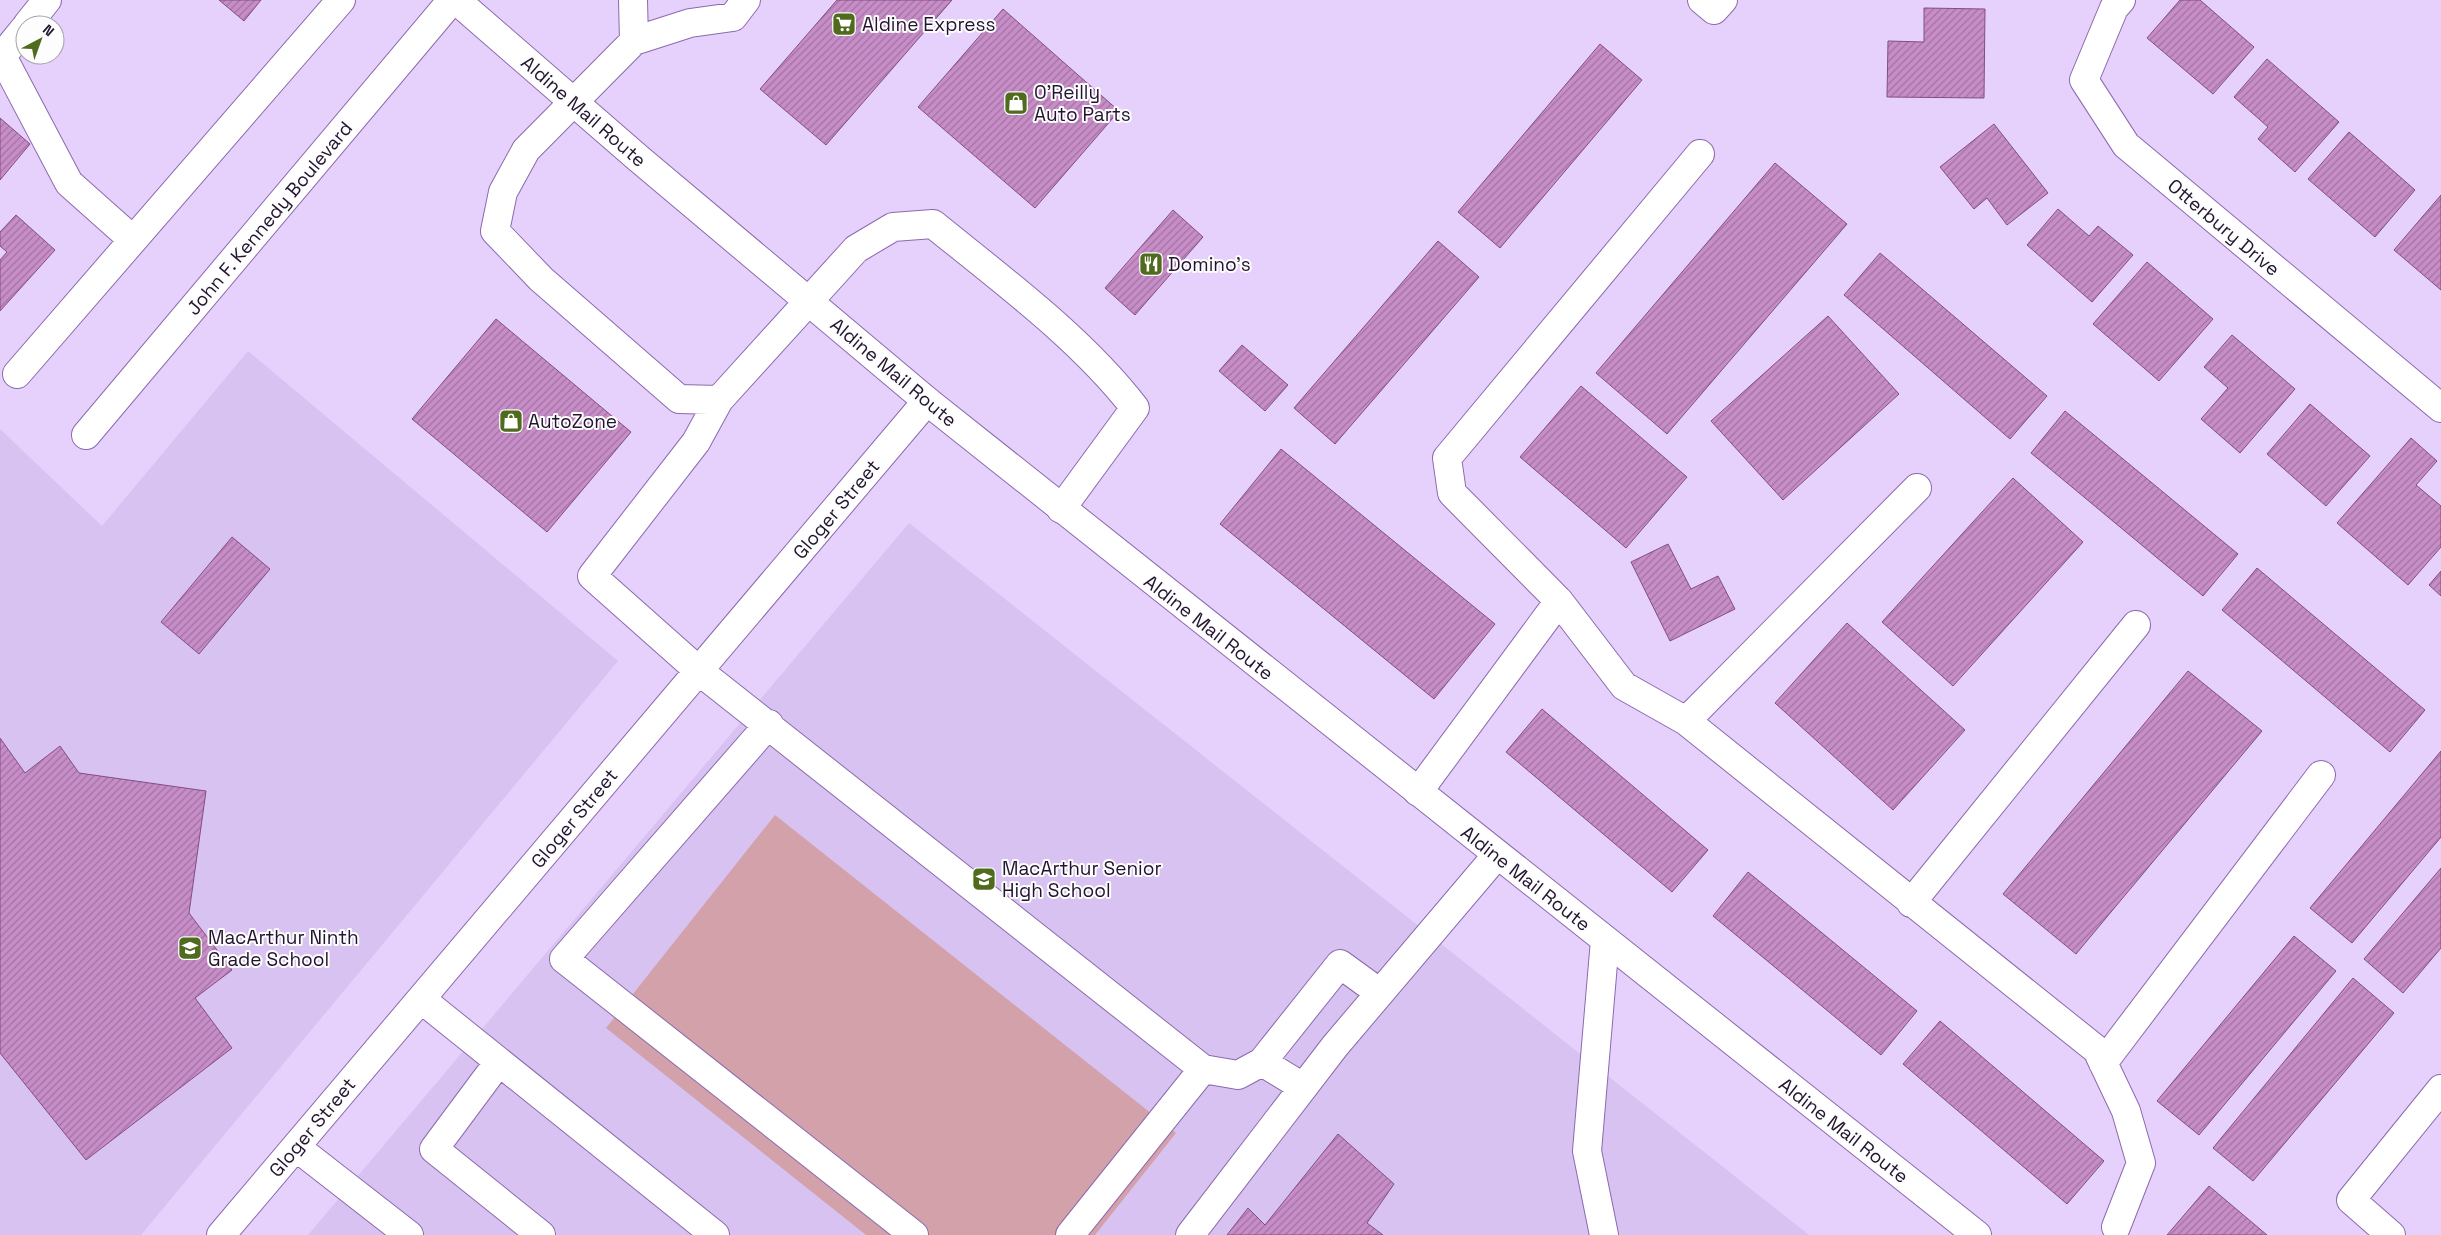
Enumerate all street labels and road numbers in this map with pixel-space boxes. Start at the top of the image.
street label: Aldine Mail Route [516,50,651,173]
street label: John F. Kennedy Boulevard [181,116,358,320]
street label: Otterbury Drive [2162,173,2285,282]
street label: Aldine Mail Route [825,312,962,433]
street label: Gloger Street [787,454,885,564]
street label: Aldine Mail Route [1139,569,1279,686]
street label: Gloger Street [525,763,623,873]
street label: Aldine Mail Route [1456,820,1596,937]
street label: Gloger Street [263,1072,361,1182]
street label: Aldine Mail Route [1774,1072,1914,1189]

